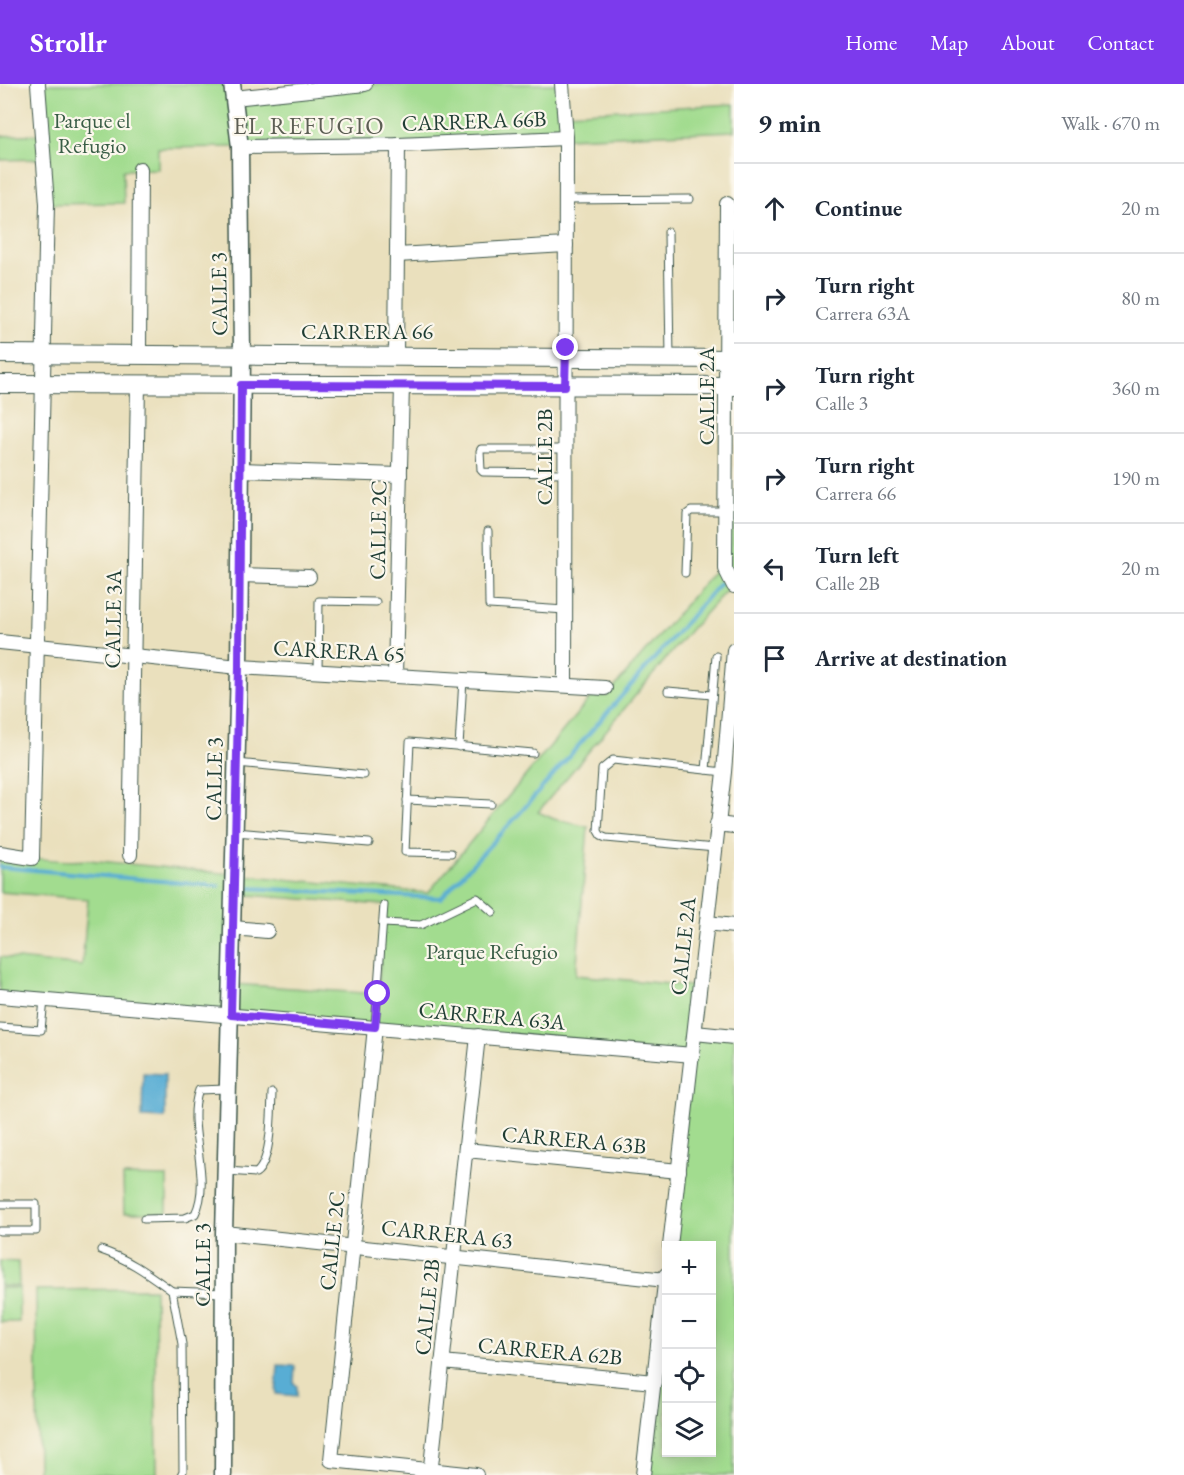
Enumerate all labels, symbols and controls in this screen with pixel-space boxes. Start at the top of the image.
text: Strollr [30,24,107,60]
text: Home [845,29,897,56]
text: Map [930,29,968,56]
text: About [1001,29,1054,56]
text: Contact [1087,29,1154,56]
street label: CARRERA 66B [401,104,547,138]
park label: Parque el Refugio [53,106,131,160]
text: 9 min [758,106,821,140]
district label: EL REFUGIO [233,110,385,141]
text: Walk · 670 m [1061,110,1160,136]
icon: ahead [758,192,791,225]
text: Continue [815,194,902,223]
text: 20 m [1121,195,1160,221]
street label: CALLE 3 [204,252,234,336]
text: Turn right [815,271,914,300]
icon: right [758,282,791,315]
text: 80 m [1121,285,1160,311]
text: Carrera 63A [815,300,910,326]
street label: CARRERA 66 [301,317,433,346]
route end [552,334,578,360]
street label: CALLE 2A [692,346,721,446]
text: Turn right [815,361,914,390]
icon: right [758,372,791,405]
text: 360 m [1112,375,1160,401]
text: Calle 3 [815,390,868,416]
street label: CALLE 2B [530,409,559,505]
text: Turn right [815,451,914,480]
icon: right [758,462,791,495]
text: 190 m [1112,465,1160,491]
street label: CALLE 2C [363,480,393,580]
text: Carrera 66 [815,480,896,506]
text: Turn left [815,541,899,570]
icon: left [758,552,791,585]
text: 20 m [1121,555,1160,581]
street label: CALLE 3A [98,568,128,669]
text: Calle 2B [815,570,880,596]
street label: CARRERA 65 [272,633,406,669]
icon: arrive [758,642,791,675]
text: Arrive at destination [815,644,1007,673]
street label: CALLE 3 [199,737,229,821]
street label: CALLE 2A [663,894,703,997]
park label: Parque Refugio [426,937,558,966]
route start [364,980,390,1006]
street label: CARRERA 63A [417,995,567,1037]
street label: CARRERA 63B [501,1119,647,1161]
street label: CALLE 2C [312,1190,352,1292]
street label: CARRERA 63 [380,1213,514,1255]
street label: CALLE 3 [188,1223,217,1307]
map controls [662,1241,716,1457]
button: + [662,1241,716,1295]
street label: CALLE 2B [408,1257,446,1357]
button: − [662,1295,716,1349]
street label: CARRERA 62B [477,1330,623,1372]
button: locate [662,1349,716,1403]
button: layers [662,1403,716,1457]

